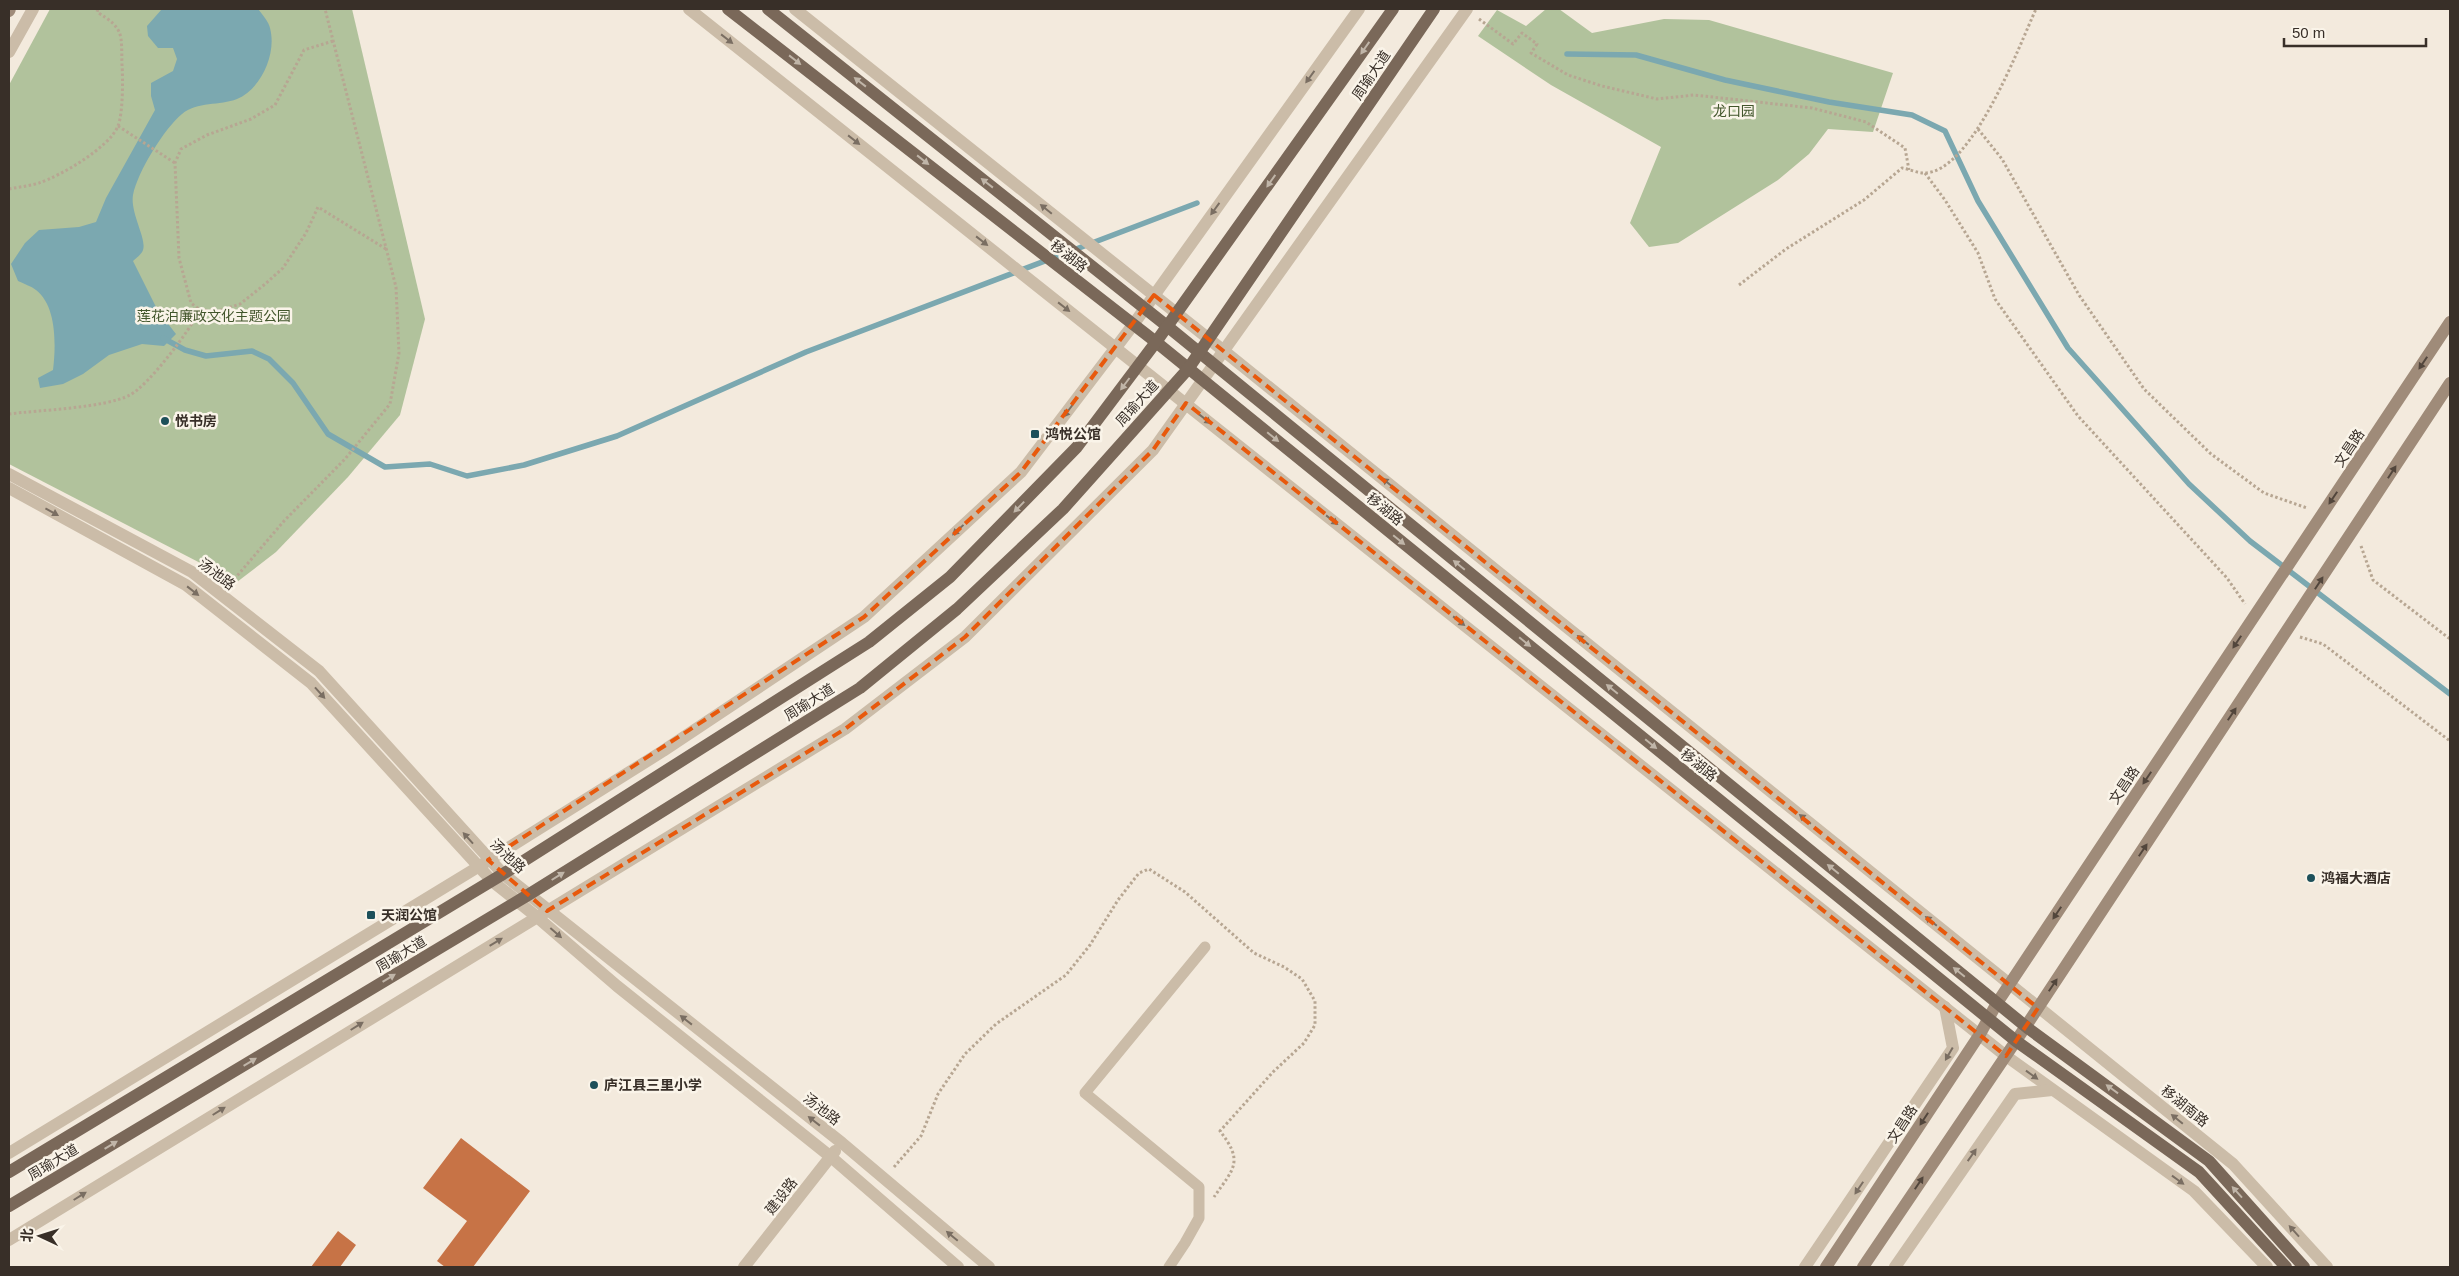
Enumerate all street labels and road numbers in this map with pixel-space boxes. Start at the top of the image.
street label: 周瑜大道 [1349,47,1393,103]
street label: 移湖路 [1048,237,1090,275]
street label: 周瑜大道 [1112,377,1162,429]
street label: 文昌路 [2331,426,2367,470]
street label: 移湖路 [1364,490,1406,528]
street label: 汤池路 [195,555,239,593]
street label: 周瑜大道 [781,680,837,724]
street label: 移湖路 [1678,746,1720,784]
street label: 文昌路 [2106,763,2142,807]
street label: 汤池路 [487,836,529,876]
street label: 周瑜大道 [373,933,429,975]
street label: 移湖南路 [2158,1082,2212,1130]
street label: 汤池路 [801,1090,843,1128]
street label: 文昌路 [1884,1102,1920,1146]
street label: 周瑜大道 [25,1141,81,1183]
street label: 建设路 [762,1175,800,1217]

